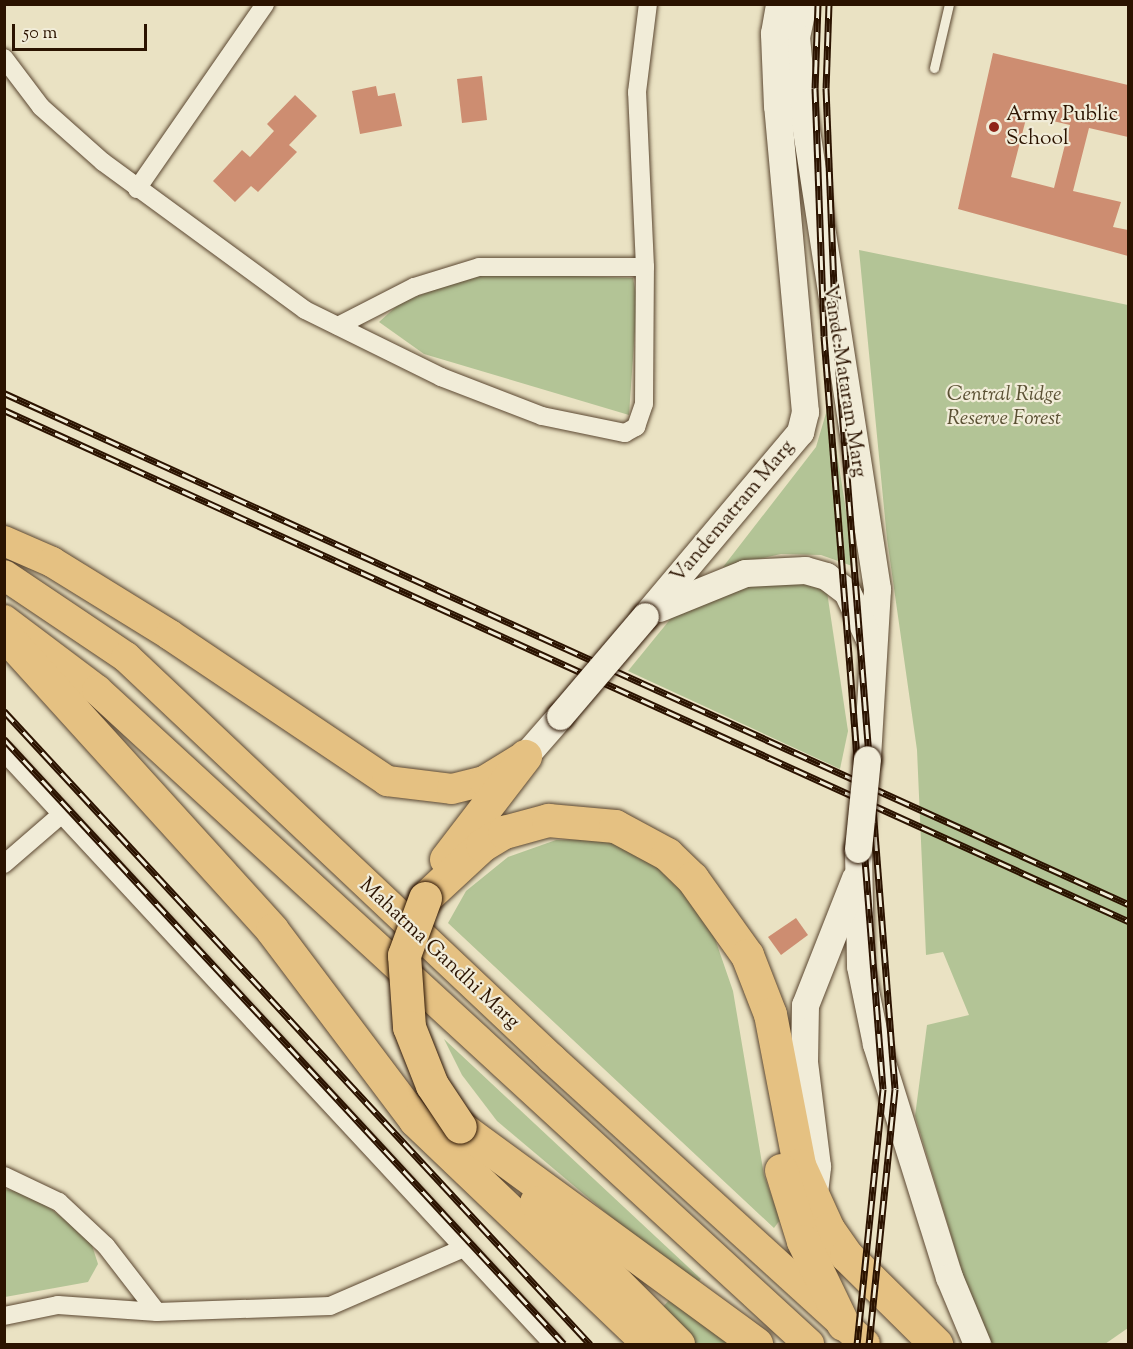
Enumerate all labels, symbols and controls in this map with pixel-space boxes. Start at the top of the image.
scale bar [15,12,150,50]
text: 50 m [23,21,57,47]
place label: Army Public School [1006,102,1118,152]
marker: Army Public School [987,120,1001,134]
street label: Vande Mataram Marg [816,283,872,479]
park label: Central Ridge Reserve Forest [947,382,1061,432]
street label: Vandematram Marg [666,435,800,589]
street label: Mahatma Gandhi Marg [354,873,524,1035]

